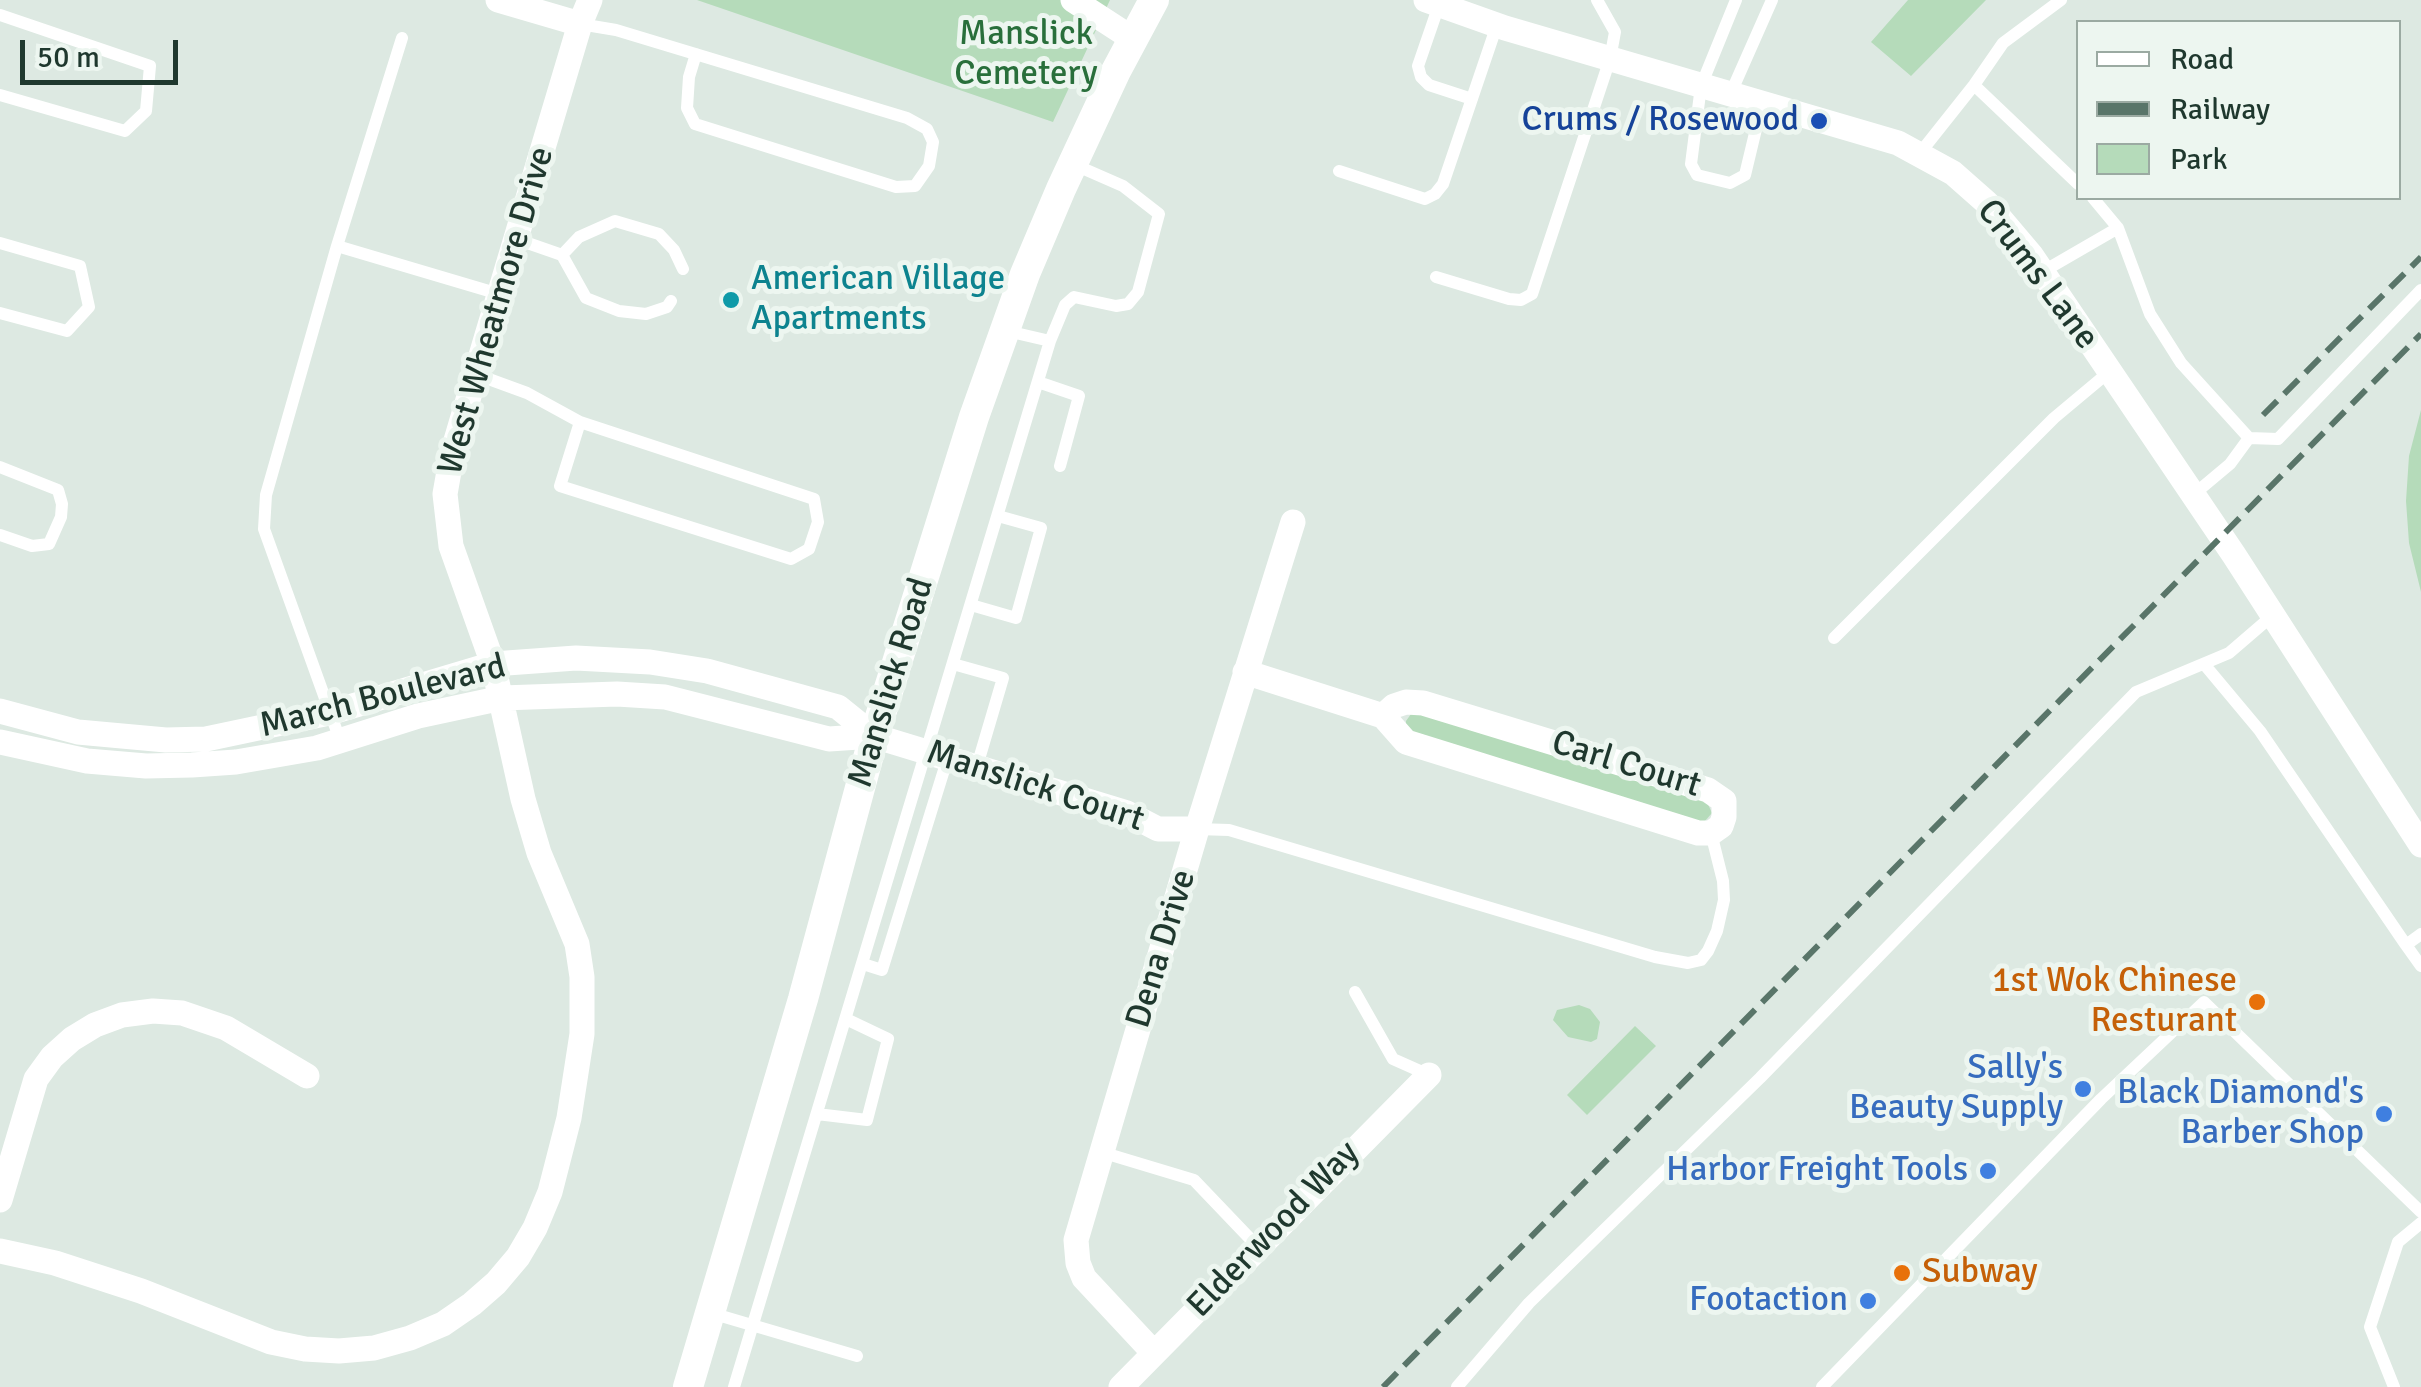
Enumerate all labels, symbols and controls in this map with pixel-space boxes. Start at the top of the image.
park label: Manslick Cemetery [954,14,1098,96]
scale bar [25,20,182,82]
legend [2076,20,2401,200]
text: 50 m [37,39,100,76]
text: Road [2170,41,2234,78]
text: Railway [2170,91,2270,128]
place label: Crums / Rosewood [1521,100,1799,142]
marker: Crums / Rosewood [1808,110,1830,132]
text: Park [2170,141,2228,178]
street label: West Wheatmore Drive [430,142,564,480]
street label: Crums Lane [1967,192,2107,358]
place label: American Village Apartments [751,259,1005,341]
marker: American Village Apartments [720,289,742,311]
street label: Manslick Road [840,573,944,793]
street label: March Boulevard [256,646,510,748]
street label: Carl Court [1546,722,1706,808]
street label: Manslick Court [921,732,1149,842]
street label: Dena Drive [1118,865,1206,1033]
place label: 1st Wok Chinese Resturant [1992,961,2237,1043]
marker: 1st Wok Chinese Resturant [2246,991,2268,1013]
place label: Sally's Beauty Supply [1849,1048,2063,1130]
place label: Black Diamond's Barber Shop [2117,1073,2364,1155]
marker: Sally's Beauty Supply [2072,1078,2094,1100]
marker: Black Diamond's Barber Shop [2373,1103,2395,1125]
street label: Elderwood Way [1179,1133,1369,1327]
place label: Harbor Freight Tools [1666,1150,1968,1192]
marker: Harbor Freight Tools [1977,1160,1999,1182]
place label: Subway [1922,1252,2038,1294]
marker: Subway [1891,1262,1913,1284]
place label: Footaction [1689,1280,1848,1322]
marker: Footaction [1857,1290,1879,1312]

